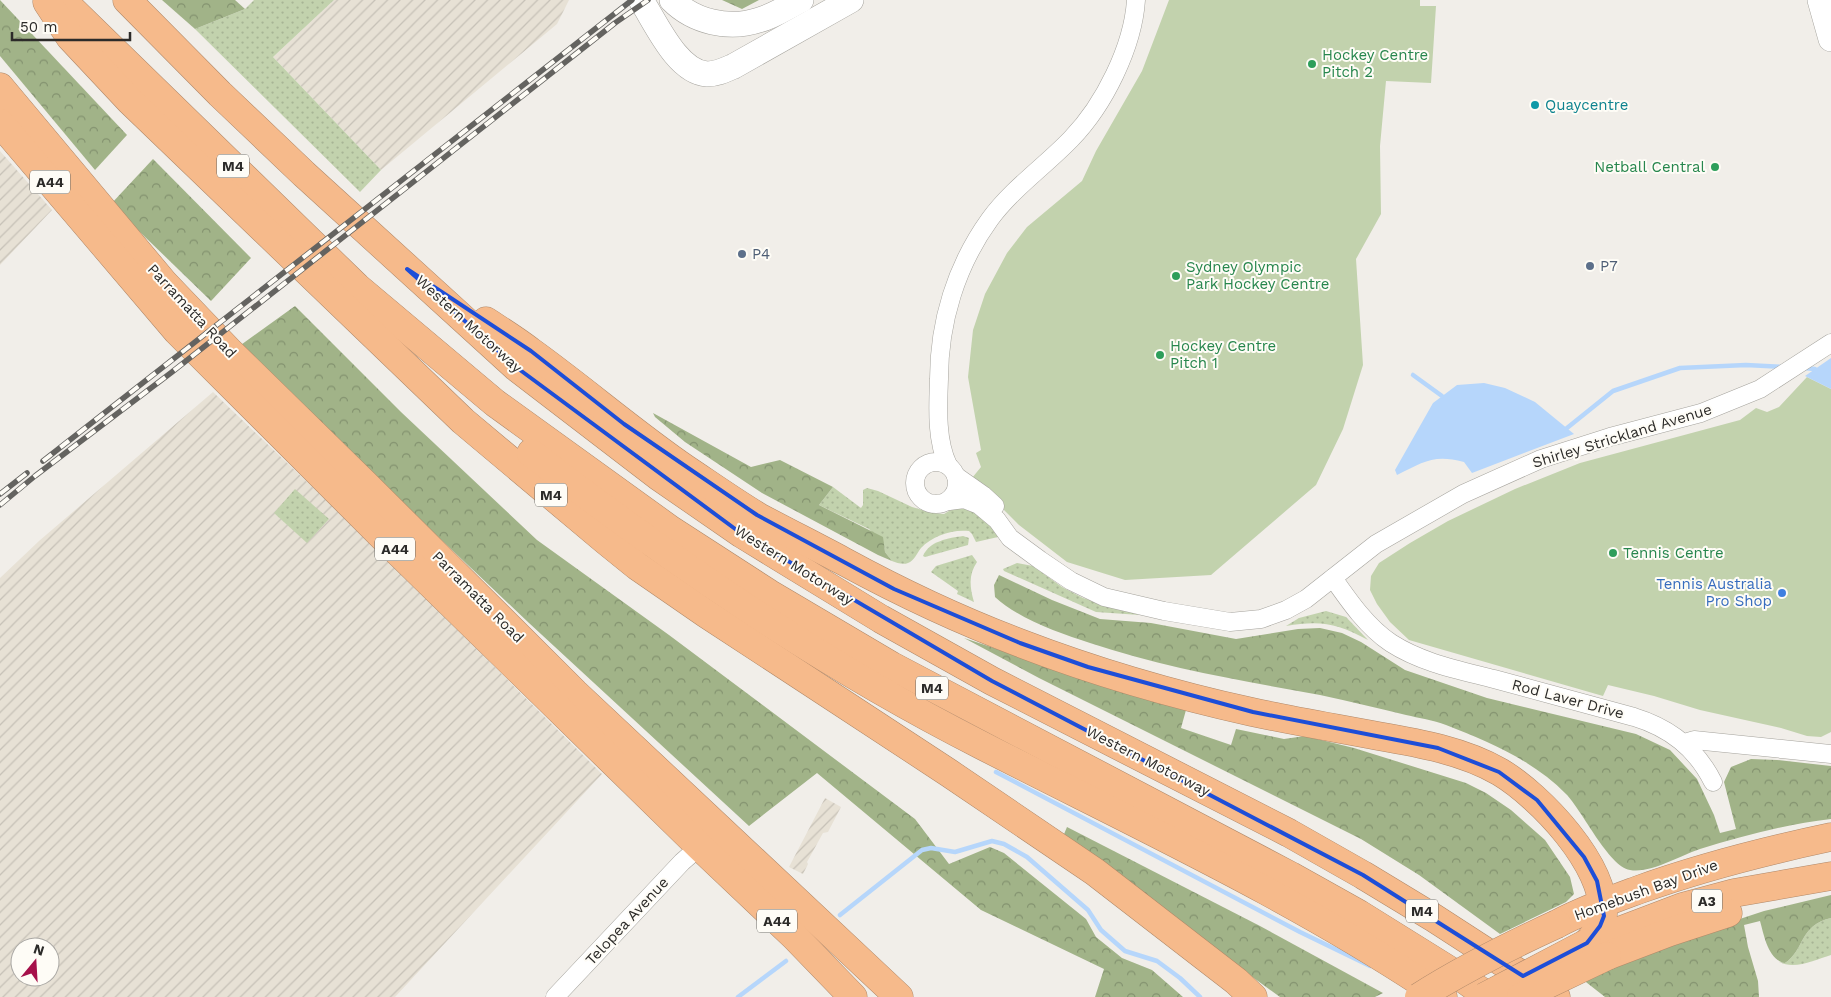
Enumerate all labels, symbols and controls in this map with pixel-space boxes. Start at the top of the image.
scale bar [12,10,130,42]
text: 50 m [20,18,57,36]
place label: Hockey Centre Pitch 2 [1322,46,1428,81]
marker: Hockey Centre Pitch 2 [1306,58,1318,70]
place label: Quaycentre [1545,96,1628,114]
marker: Quaycentre [1529,99,1541,111]
road number: M4 [217,154,249,178]
place label: Netball Central [1594,158,1705,176]
marker: Netball Central [1709,161,1721,173]
road number: A44 [30,170,70,193]
place label: P4 [752,245,770,263]
marker: P4 [736,248,748,260]
place label: P7 [1600,257,1618,275]
place label: Sydney Olympic Park Hockey Centre [1186,258,1329,293]
street label: Parramatta Road [144,260,240,362]
marker: P7 [1584,260,1596,272]
marker: Sydney Olympic Park Hockey Centre [1170,270,1182,282]
street label: Western Motorway [412,271,526,377]
place label: Hockey Centre Pitch 1 [1170,337,1276,372]
marker: Hockey Centre Pitch 1 [1154,349,1166,361]
street label: Shirley Strickland Avenue [1530,400,1714,472]
road number: M4 [535,484,567,506]
street label: Western Motorway [731,521,857,609]
road number: A44 [375,538,415,560]
place label: Tennis Centre [1623,544,1724,562]
street label: Parramatta Road [428,547,528,647]
marker: Tennis Centre [1607,547,1619,559]
place label: Tennis Australia Pro Shop [1656,575,1773,610]
marker: Tennis Australia Pro Shop [1776,587,1788,599]
street label: Rod Laver Drive [1510,675,1626,723]
road number: M4 [916,676,948,700]
street label: Western Motorway [1083,722,1213,800]
street label: Homebush Bay Drive [1572,856,1720,924]
street label: Telopea Avenue [582,873,672,969]
road number: A3 [1692,889,1722,912]
road number: M4 [1406,899,1438,922]
road number: A44 [757,909,797,932]
north arrow [10,937,60,987]
text: N [32,940,46,959]

